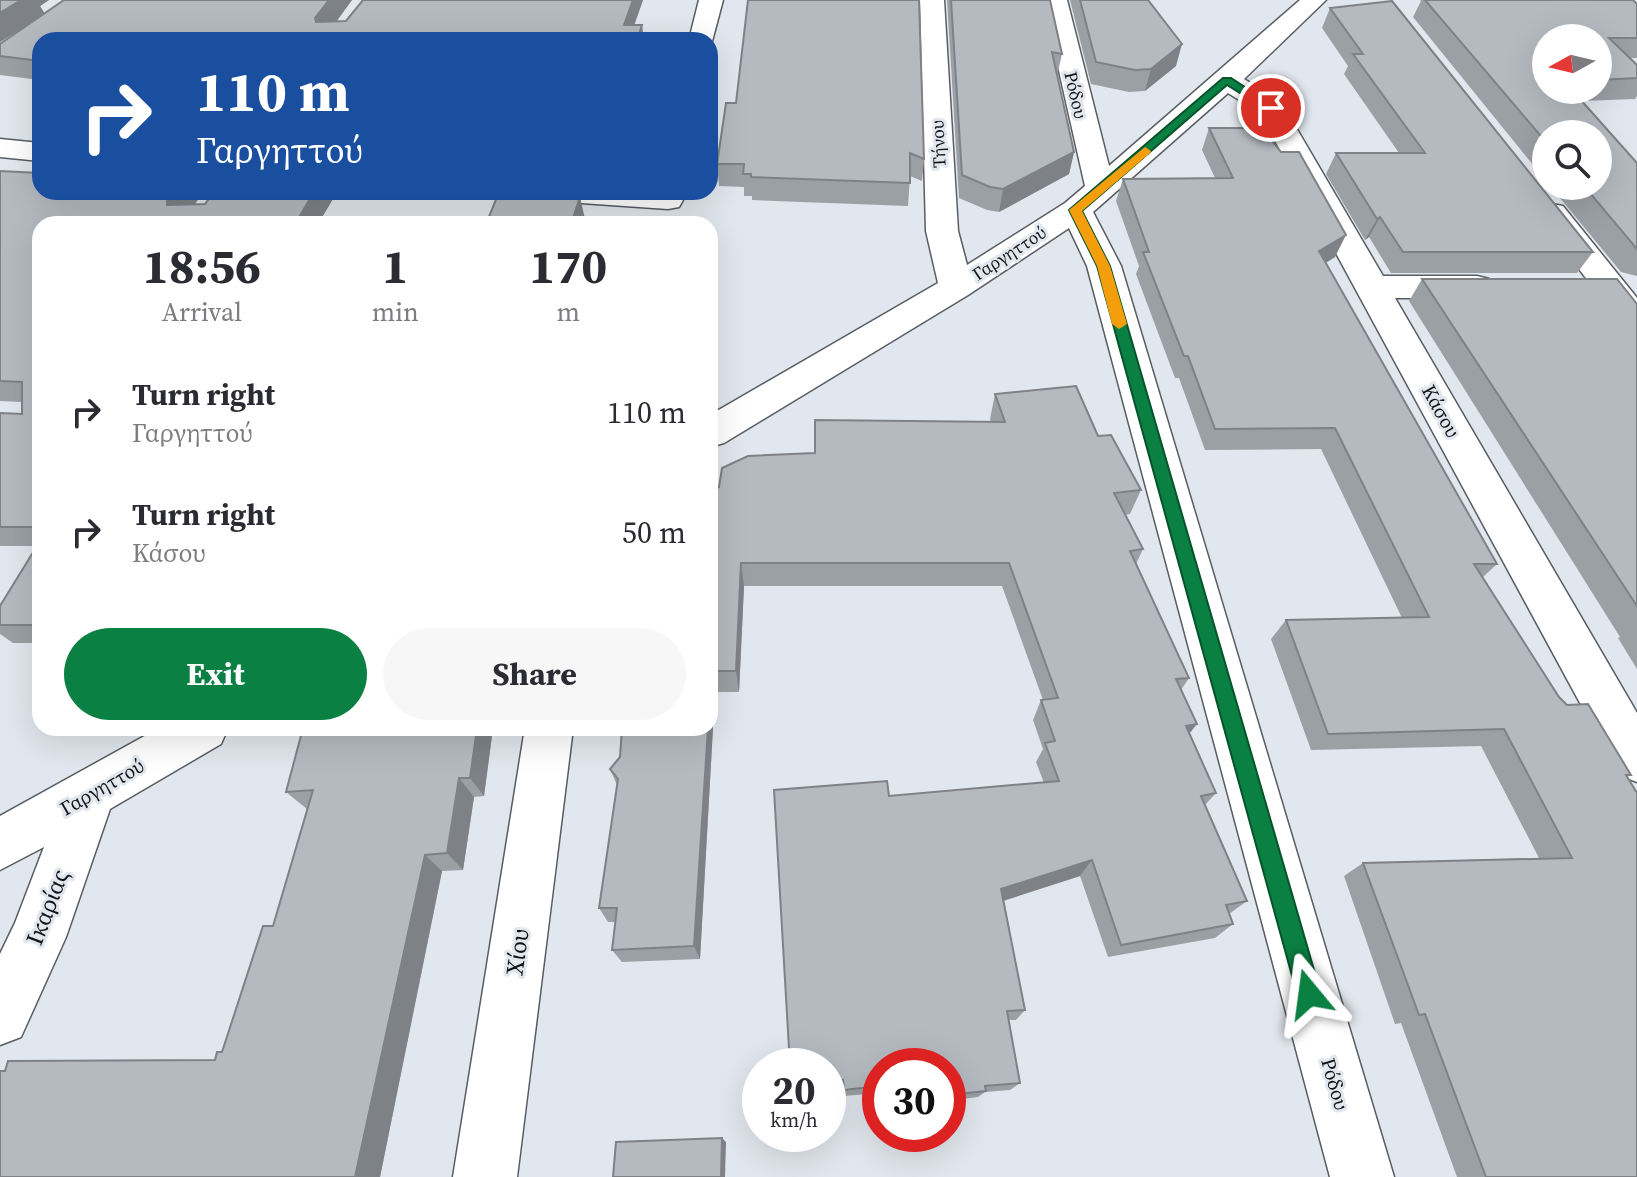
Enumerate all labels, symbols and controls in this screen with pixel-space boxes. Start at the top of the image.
north arrow [1532,24,1612,104]
map controls [1532,24,1612,200]
text: 110 m [196,53,350,130]
icon: right [64,64,168,168]
street label: Ρόδου [1058,69,1094,121]
pin [1237,74,1305,142]
icon: arrive [1249,86,1293,130]
street label: Τήνου [924,120,952,168]
button: search [1532,120,1612,200]
text: Γαργηττού [196,126,363,175]
street label: Γαργηττού [967,220,1051,286]
text: 18:56 [143,233,261,299]
text: 1 [382,233,408,299]
text: 170 [529,233,607,299]
text: Arrival [162,294,242,330]
text: min [372,294,419,330]
text: m [557,294,580,330]
text: Turn right [132,374,275,415]
street label: Κάσου [1415,379,1467,443]
icon: right [64,390,108,434]
text: 110 m [607,392,686,433]
text: Γαργηττού [132,415,253,451]
text: Turn right [132,494,275,535]
icon: right [64,510,108,554]
text: 50 m [622,512,686,553]
text: Κάσου [132,535,206,571]
button: Exit [64,628,367,720]
button: Share [383,628,686,720]
street label: Γαργηττού [55,752,149,822]
street label: Ικαρίας [18,864,77,950]
street label: Χίου [497,927,537,977]
position arrow [1267,952,1351,1036]
speed limit sign: 30 [862,1048,966,1152]
street label: Ρόδου [1314,1055,1356,1113]
text: 20 [772,1063,816,1117]
text: km/h [770,1106,818,1134]

